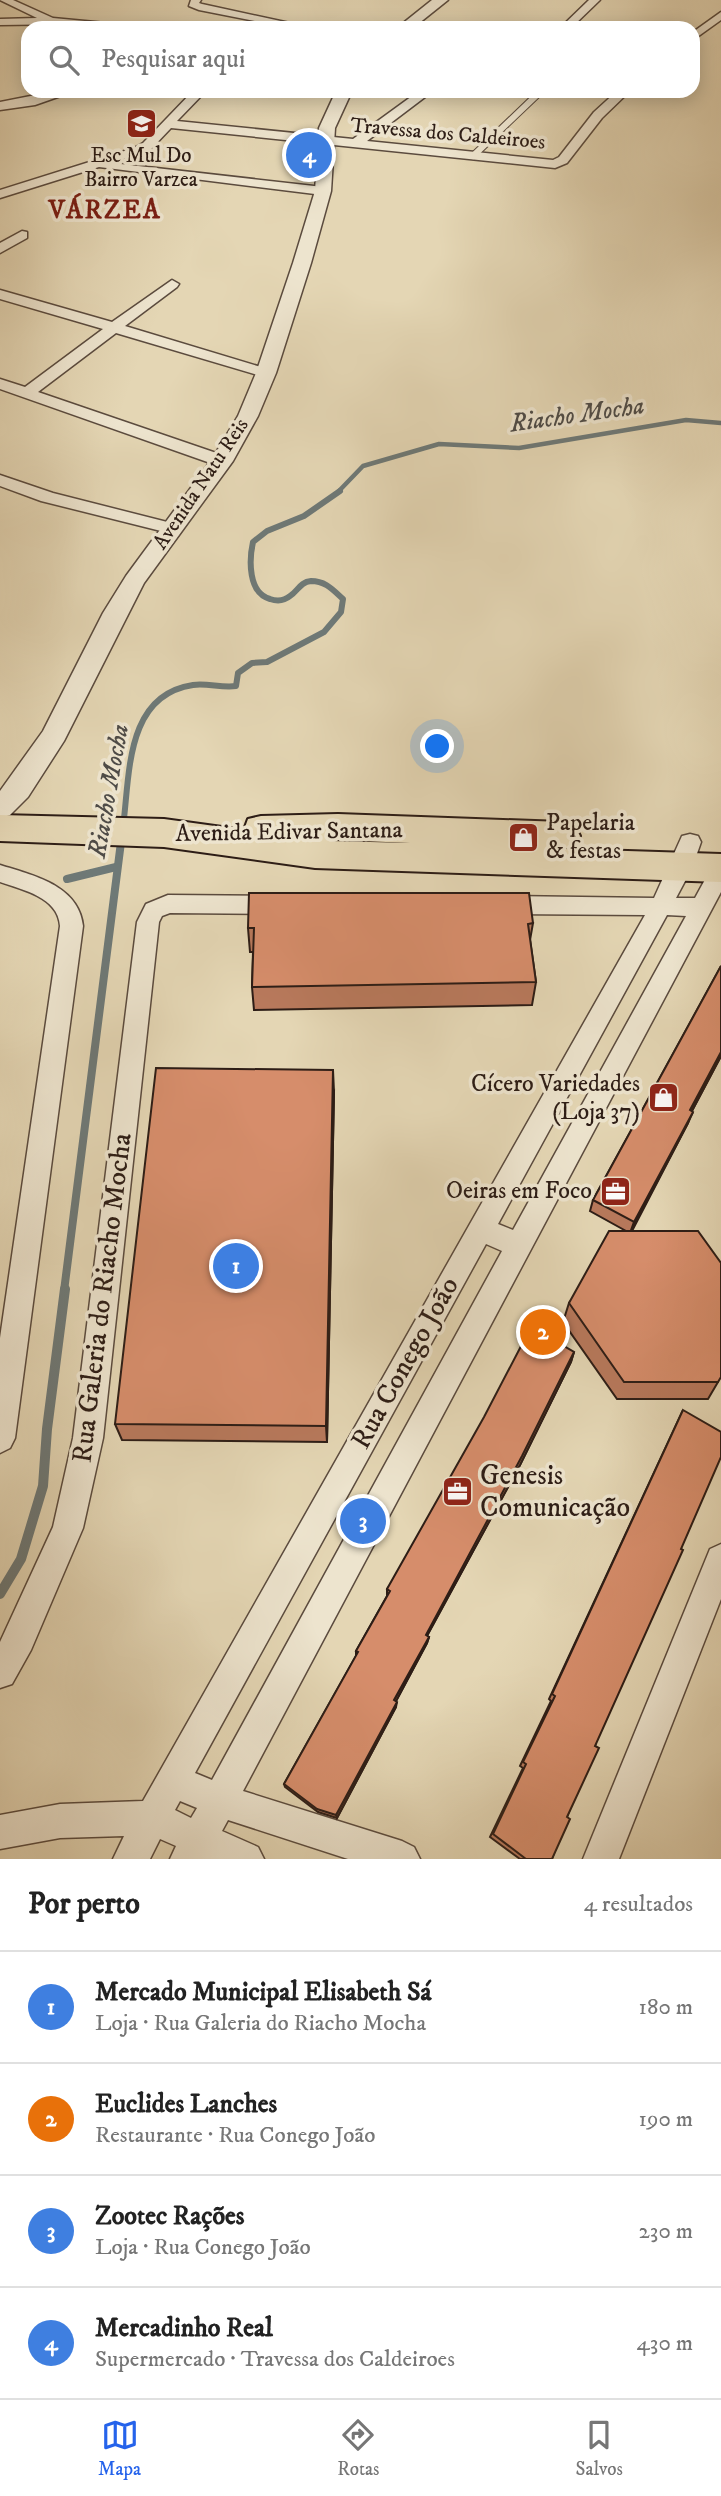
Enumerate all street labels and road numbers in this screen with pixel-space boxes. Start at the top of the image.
street label: Travessa dos Caldeiroes [349,113,547,155]
street label: Avenida Natu Reis [147,413,255,555]
street label: Avenida Edivar Santana [175,815,404,849]
street label: Rua Galeria do Riacho Mocha [64,1131,140,1465]
street label: Rua Conego João [343,1271,467,1455]

